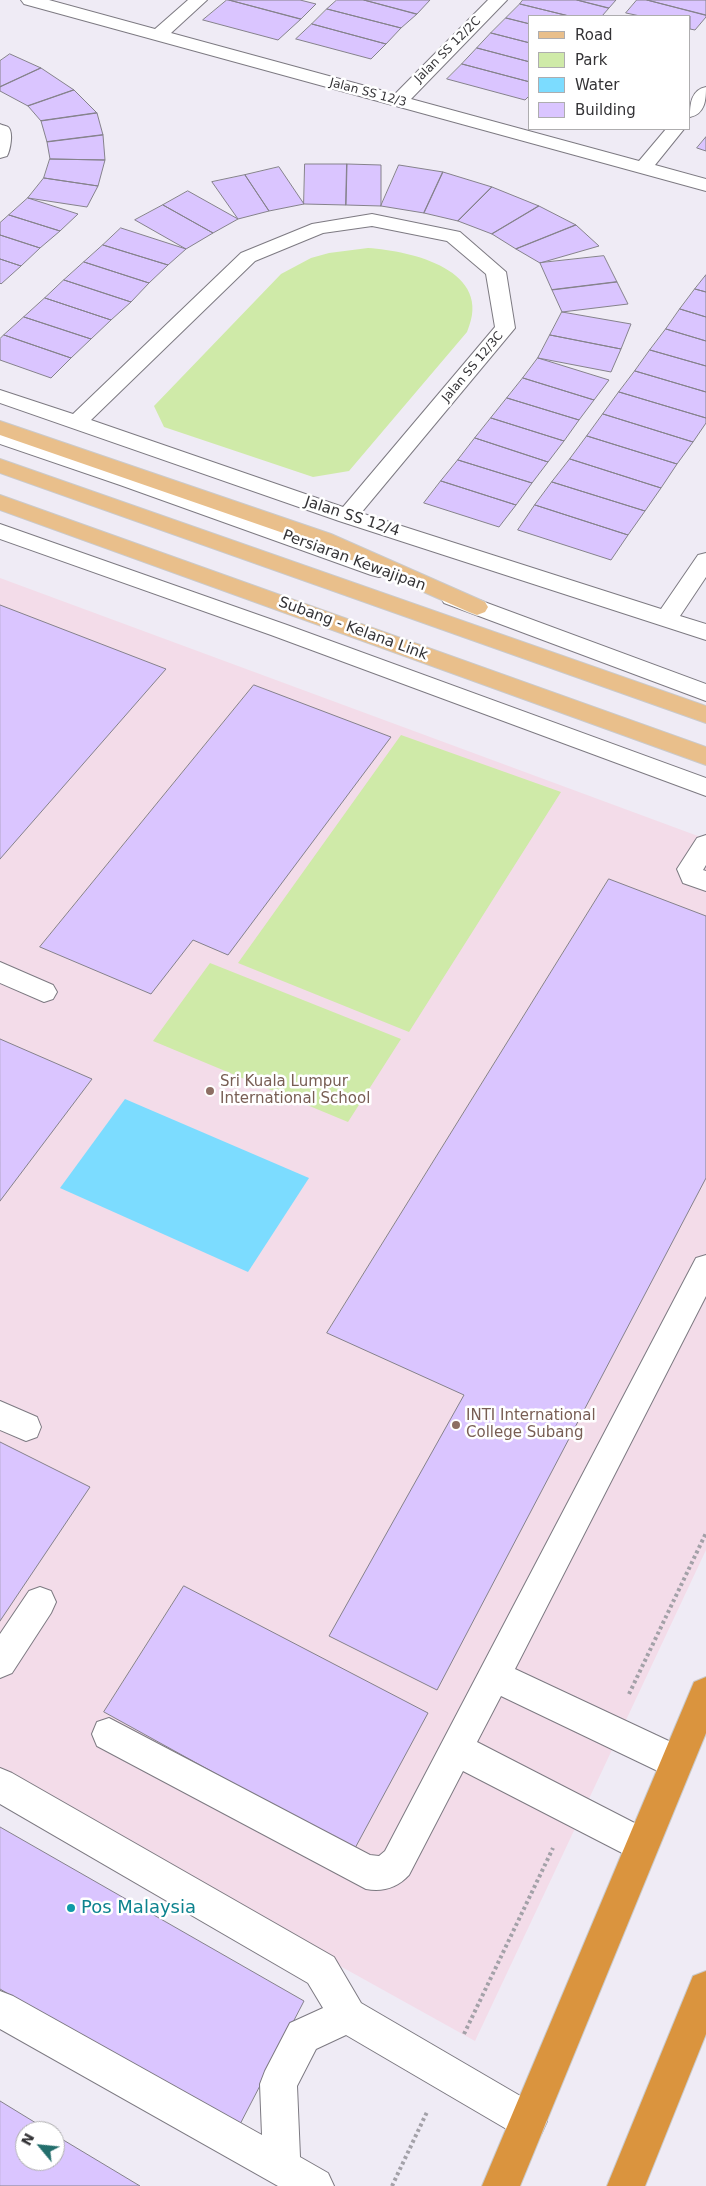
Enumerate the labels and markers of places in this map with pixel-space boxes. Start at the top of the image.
place label: Sri Kuala Lumpur International School [220,1073,370,1108]
marker: Sri Kuala Lumpur International School [204,1085,216,1097]
place label: INTI International College Subang [466,1407,596,1442]
marker: INTI International College Subang [450,1419,462,1431]
place label: Pos Malaysia [81,1897,196,1919]
marker: Pos Malaysia [65,1902,77,1914]

